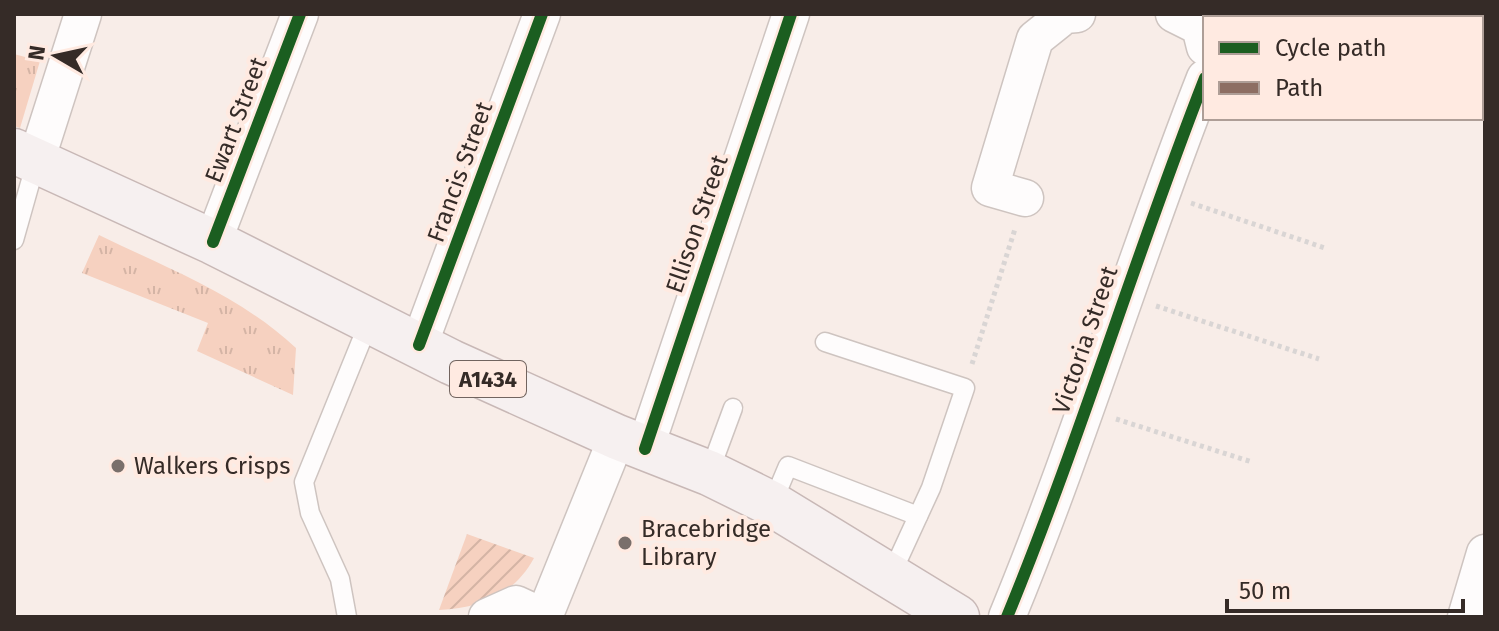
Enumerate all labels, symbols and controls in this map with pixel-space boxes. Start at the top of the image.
north arrow [16,16,96,96]
legend [1203,16,1483,120]
text: Cycle path [1275,34,1387,62]
text: N [22,44,51,62]
street label: Ewart Street [199,53,273,187]
text: Path [1275,74,1323,102]
street label: Francis Street [422,98,498,246]
street label: Ellison Street [660,151,734,297]
street label: Victoria Street [1047,262,1123,418]
road number: A1434 [450,361,526,397]
place label: Walkers Crisps [134,452,290,480]
marker: Walkers Crisps [109,457,127,475]
place label: Bracebridge Library [641,515,771,571]
marker: Bracebridge Library [616,534,634,552]
scale bar [1227,563,1463,613]
text: 50 m [1239,577,1291,605]

